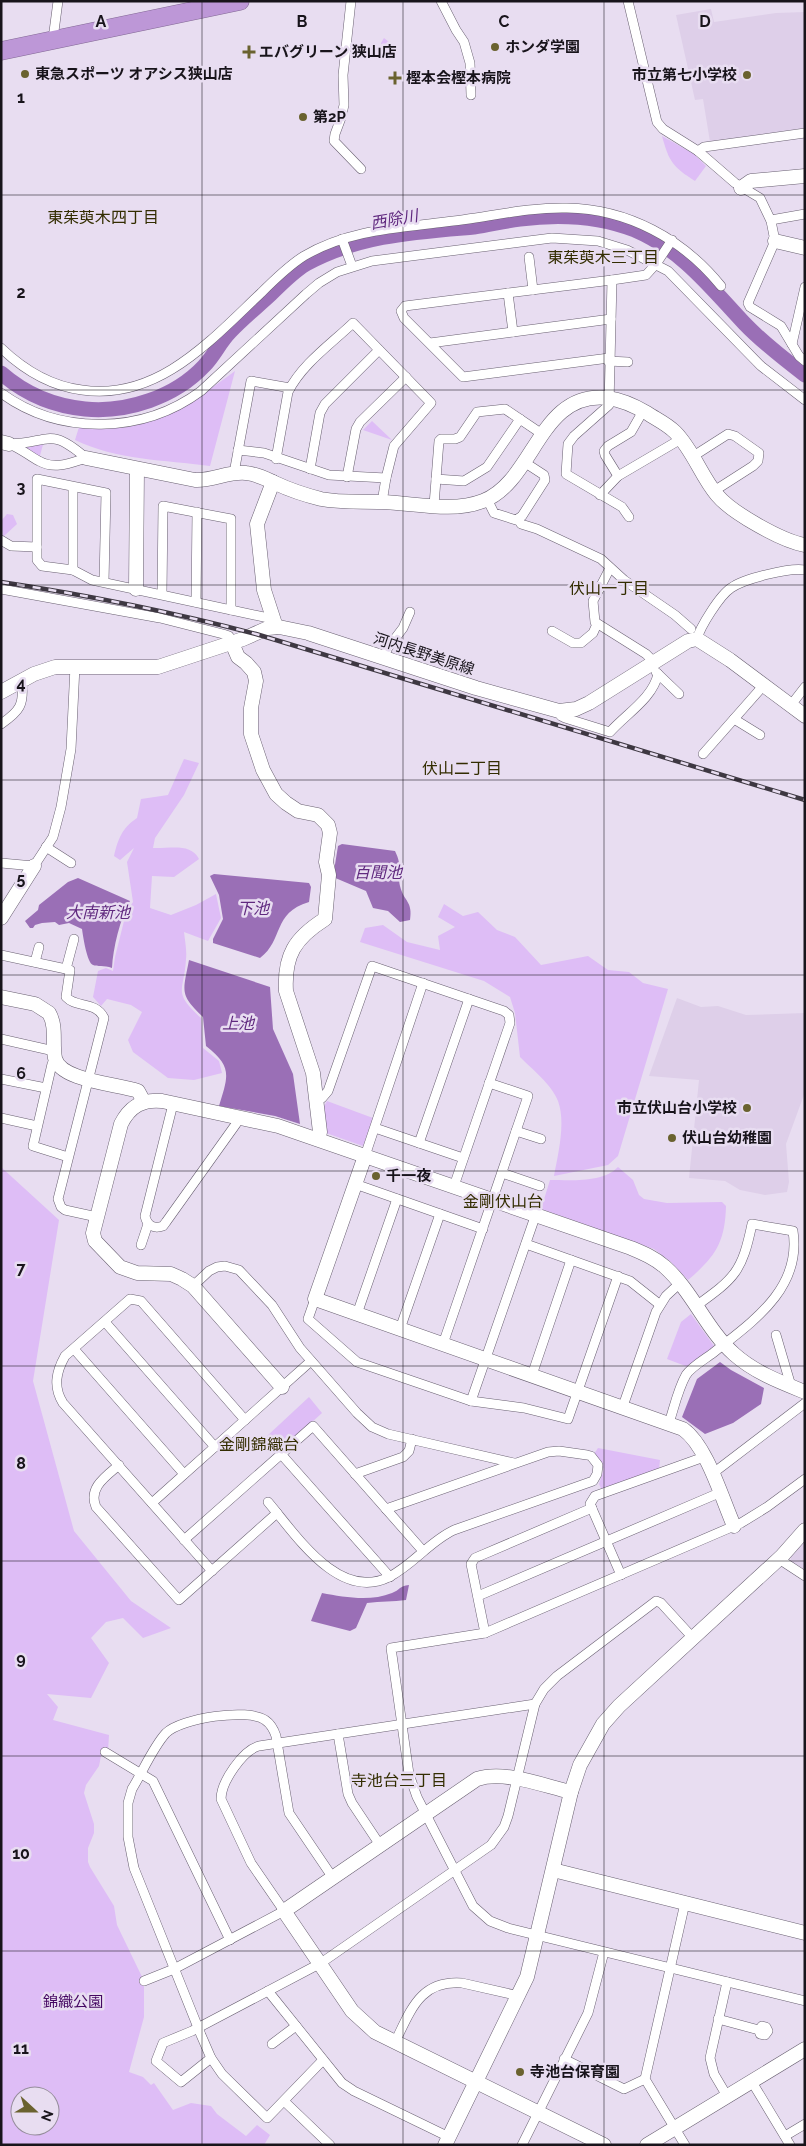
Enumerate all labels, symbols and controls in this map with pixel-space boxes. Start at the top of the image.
text: A [96,12,107,31]
text: B [297,12,308,31]
text: C [499,12,510,31]
text: D [699,12,711,31]
place label: ホンダ学園 [505,38,580,56]
marker: ホンダ学園 [489,41,501,53]
place label: エバグリーン 狭山店 [259,43,397,61]
marker: エバグリーン 狭山店 [243,46,255,58]
place label: 東急スポーツ オアシス狭山店 [35,65,233,83]
place label: 市立第七小学校 [632,66,737,84]
marker: 東急スポーツ オアシス狭山店 [19,68,31,80]
place label: 樫本会樫本病院 [406,69,511,87]
marker: 市立第七小学校 [741,69,753,81]
marker: 樫本会樫本病院 [388,71,402,85]
text: 1 [17,88,25,107]
place label: 第2P [313,108,346,126]
marker: 第2P [297,111,309,123]
water label: 西除川 [369,206,421,233]
district label: 東茱萸木四丁目 [47,208,159,227]
district label: 東茱萸木三丁目 [547,248,659,267]
text: 2 [16,283,26,302]
text: 3 [17,478,26,497]
district label: 伏山一丁目 [569,579,649,598]
street label: 河内長野美原線 [371,629,477,679]
text: 4 [16,674,26,693]
district label: 伏山二丁目 [422,759,502,778]
water label: 百聞池 [354,863,404,882]
text: 5 [17,869,26,888]
water label: 下池 [237,899,271,918]
water label: 大南新池 [66,903,132,922]
water label: 上池 [222,1014,256,1033]
text: 6 [16,1064,26,1083]
place label: 市立伏山台小学校 [617,1099,737,1117]
marker: 市立伏山台小学校 [741,1102,753,1114]
place label: 伏山台幼稚園 [682,1129,772,1147]
marker: 伏山台幼稚園 [666,1132,678,1144]
place label: 千一夜 [386,1167,432,1185]
marker: 千一夜 [370,1170,382,1182]
district label: 金剛伏山台 [463,1192,543,1211]
text: 7 [17,1259,26,1278]
district label: 金剛錦織台 [219,1435,299,1454]
text: 8 [16,1454,26,1473]
text: 9 [16,1649,26,1668]
district label: 寺池台三丁目 [351,1771,447,1790]
text: 10 [12,1844,30,1863]
park label: 錦織公園 [43,1993,103,2011]
text: 11 [13,2039,29,2058]
place label: 寺池台保育園 [530,2063,620,2081]
marker: 寺池台保育園 [514,2066,526,2078]
north arrow [10,2086,60,2136]
text: N [38,2108,57,2124]

